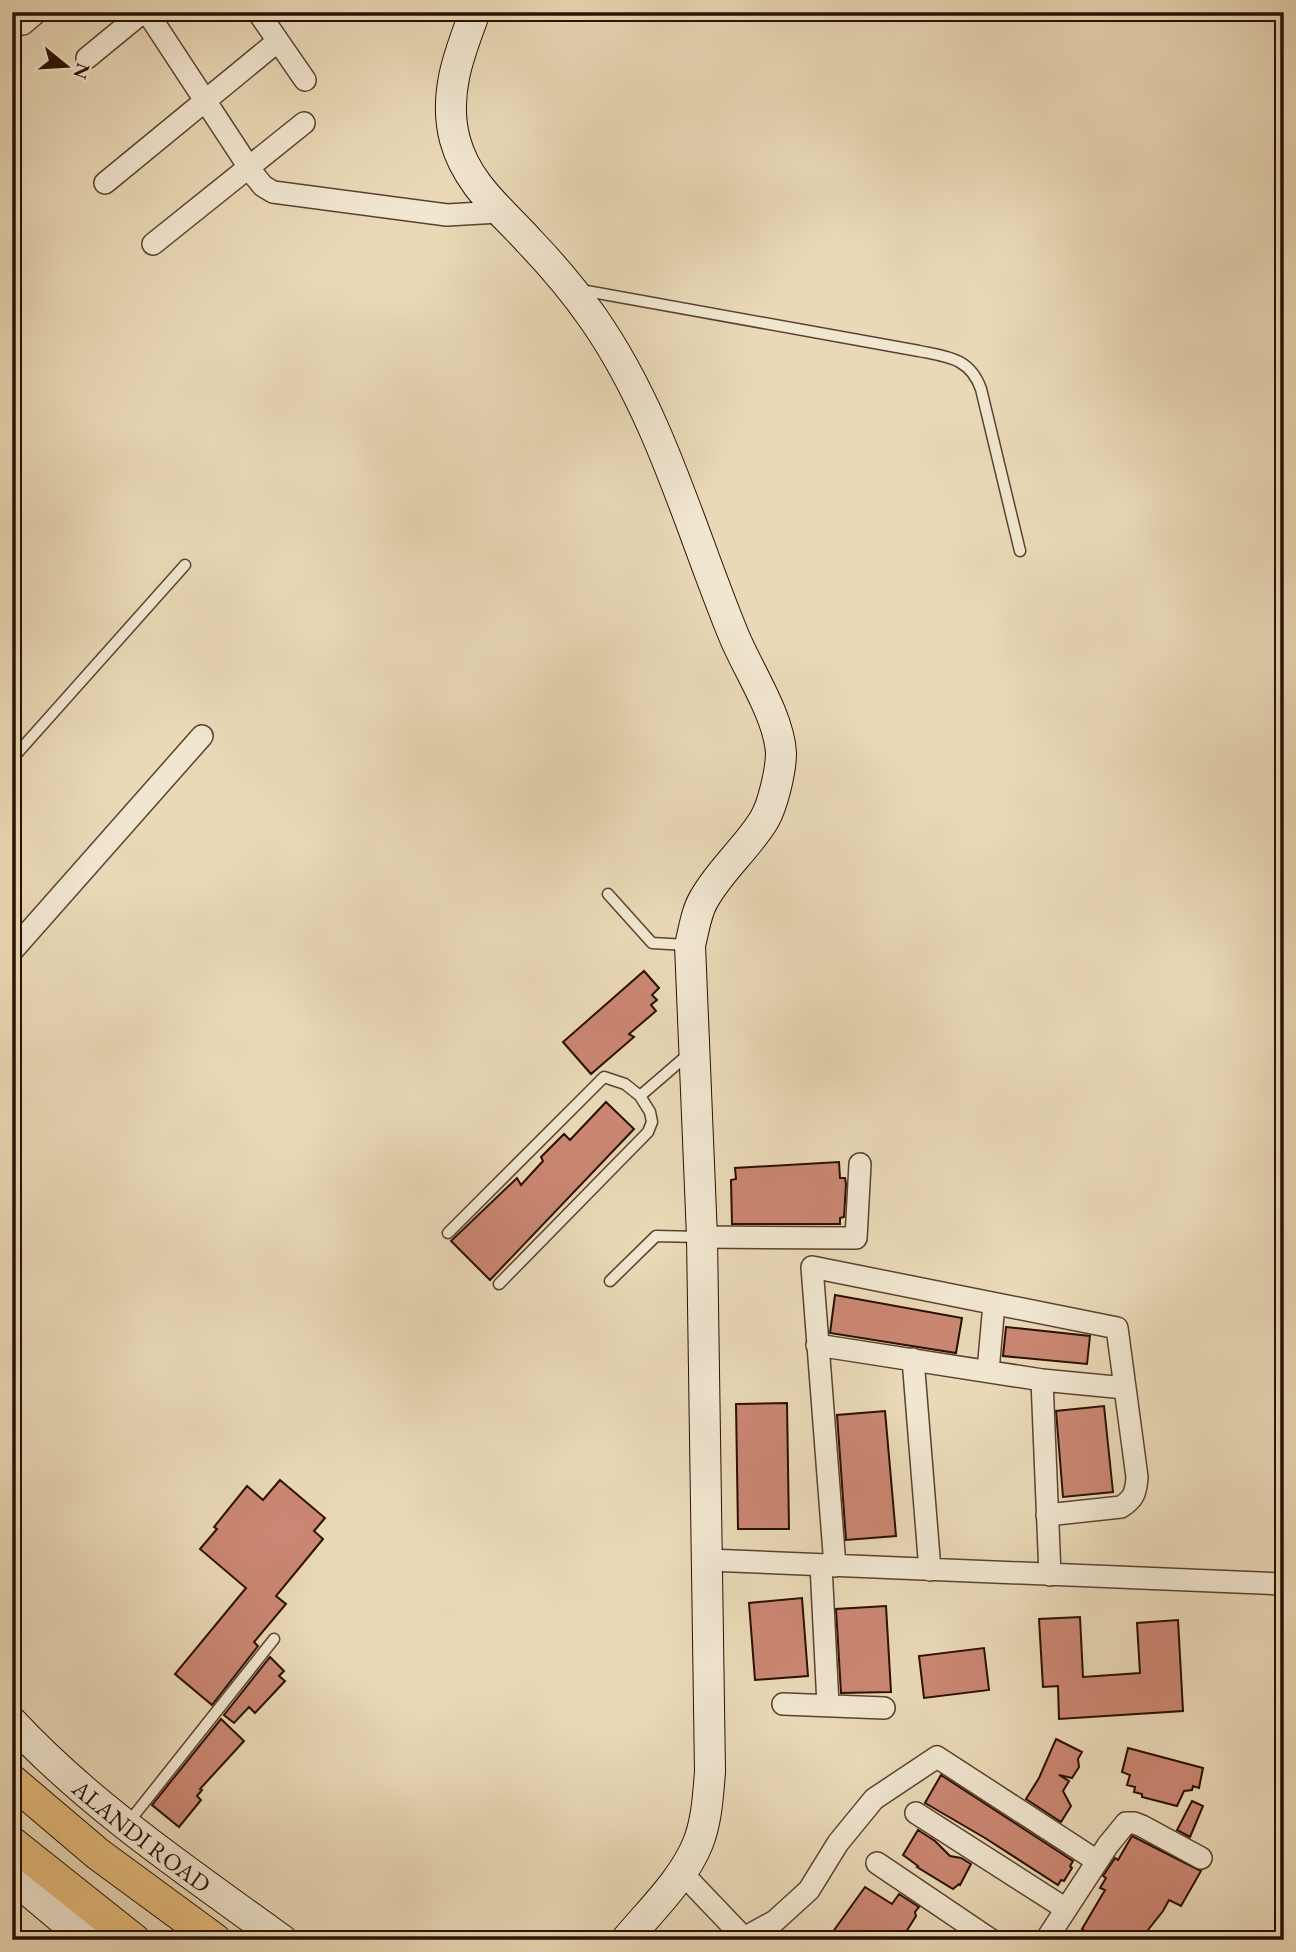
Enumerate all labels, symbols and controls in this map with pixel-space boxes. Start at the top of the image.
north arrow [32,32,102,102]
text: N [67,60,96,83]
street label: ALANDI ROAD [66,1772,217,1899]

